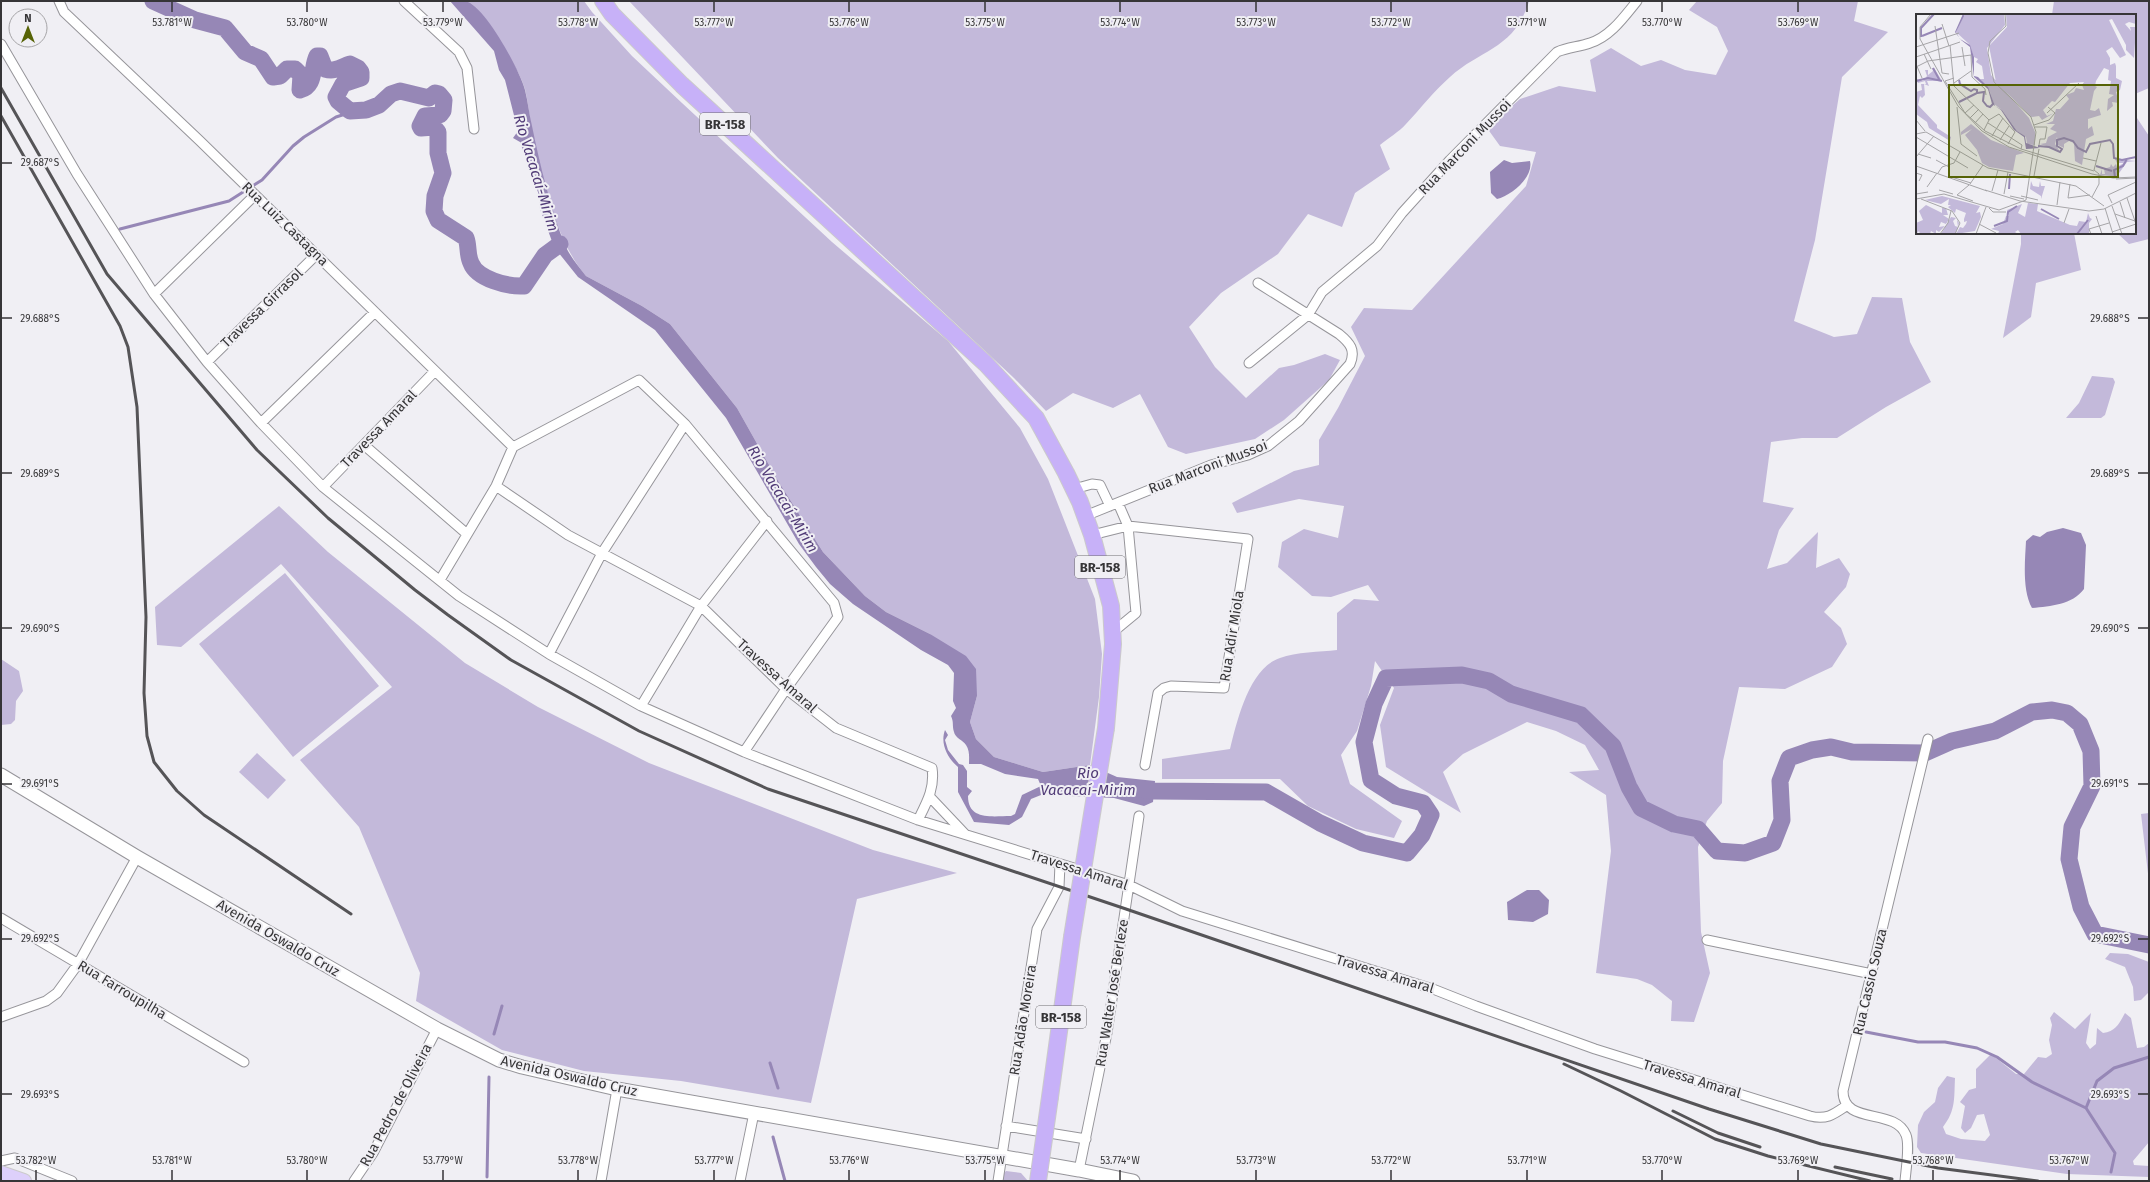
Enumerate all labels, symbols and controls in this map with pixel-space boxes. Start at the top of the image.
north arrow [8,8,48,48]
text: N [24,12,32,25]
inset map [1916,14,2136,234]
text: 53.781°W [152,17,193,29]
text: 53.780°W [286,17,328,29]
text: 53.779°W [423,17,464,29]
text: 53.778°W [558,17,599,29]
text: 53.777°W [694,17,734,29]
text: 53.776°W [829,17,870,29]
text: 53.775°W [965,17,1005,29]
text: 53.774°W [1100,17,1141,29]
text: 53.773°W [1236,17,1277,29]
text: 53.772°W [1371,17,1411,29]
text: 53.771°W [1508,17,1547,29]
text: 53.770°W [1642,17,1683,29]
text: 53.769°W [1778,17,1819,29]
street label: Rua Marconi Mussoi [1415,96,1515,198]
water label: Rio Vacacaí-Mirim [510,112,562,234]
road number: BR-158 [700,113,750,135]
text: 29.687°S [21,157,60,169]
street label: Rua Luiz Castagna [238,178,332,270]
street label: Travessa Girrasol [218,265,306,351]
text: 29.688°S [20,313,60,325]
text: 29.688°S [2090,313,2130,325]
street label: Travessa Amaral [338,386,420,472]
street label: Rua Marconi Mussoi [1146,436,1270,498]
water label: Rio Vacacaí-Mirim [744,442,822,556]
text: 29.689°S [21,468,60,480]
text: 29.689°S [2091,468,2130,480]
road number: BR-158 [1075,556,1125,578]
street label: Rua Adir Miola [1216,589,1248,683]
text: 29.690°S [20,623,60,635]
text: 29.690°S [2090,623,2130,635]
street label: Travessa Amaral [733,636,821,716]
water label: Rio Vacacaí-Mirim [1040,764,1136,799]
text: 29.691°S [21,778,59,790]
text: 29.691°S [2091,778,2129,790]
street label: Travessa Amaral [1028,846,1130,894]
street label: Avenida Oswaldo Cruz [213,896,343,980]
street label: Rua Walter José Berleze [1092,918,1132,1068]
street label: Rua Cassio Souza [1849,927,1891,1037]
text: 29.692°S [21,933,60,945]
text: 29.692°S [2091,933,2130,945]
street label: Travessa Amaral [1334,951,1436,997]
street label: Rua Farroupilha [75,957,169,1023]
street label: Rua Adão Moreira [1006,963,1040,1077]
road number: BR-158 [1036,1006,1086,1028]
street label: Rua Pedro de Oliveira [356,1041,436,1169]
street label: Avenida Oswaldo Cruz [499,1052,639,1100]
street label: Travessa Amaral [1641,1056,1743,1102]
text: 29.693°S [21,1089,60,1101]
text: 29.693°S [2091,1089,2130,1101]
text: 53.782°W [16,1155,57,1167]
text: 53.781°W [152,1155,193,1167]
text: 53.780°W [286,1155,328,1167]
text: 53.779°W [423,1155,464,1167]
text: 53.778°W [558,1155,599,1167]
text: 53.777°W [694,1155,734,1167]
text: 53.776°W [829,1155,870,1167]
text: 53.775°W [965,1155,1005,1167]
text: 53.774°W [1100,1155,1141,1167]
text: 53.773°W [1236,1155,1277,1167]
text: 53.772°W [1371,1155,1411,1167]
text: 53.771°W [1508,1155,1547,1167]
text: 53.770°W [1642,1155,1683,1167]
text: 53.769°W [1778,1155,1819,1167]
text: 53.768°W [1913,1155,1954,1167]
text: 53.767°W [2049,1155,2090,1167]

